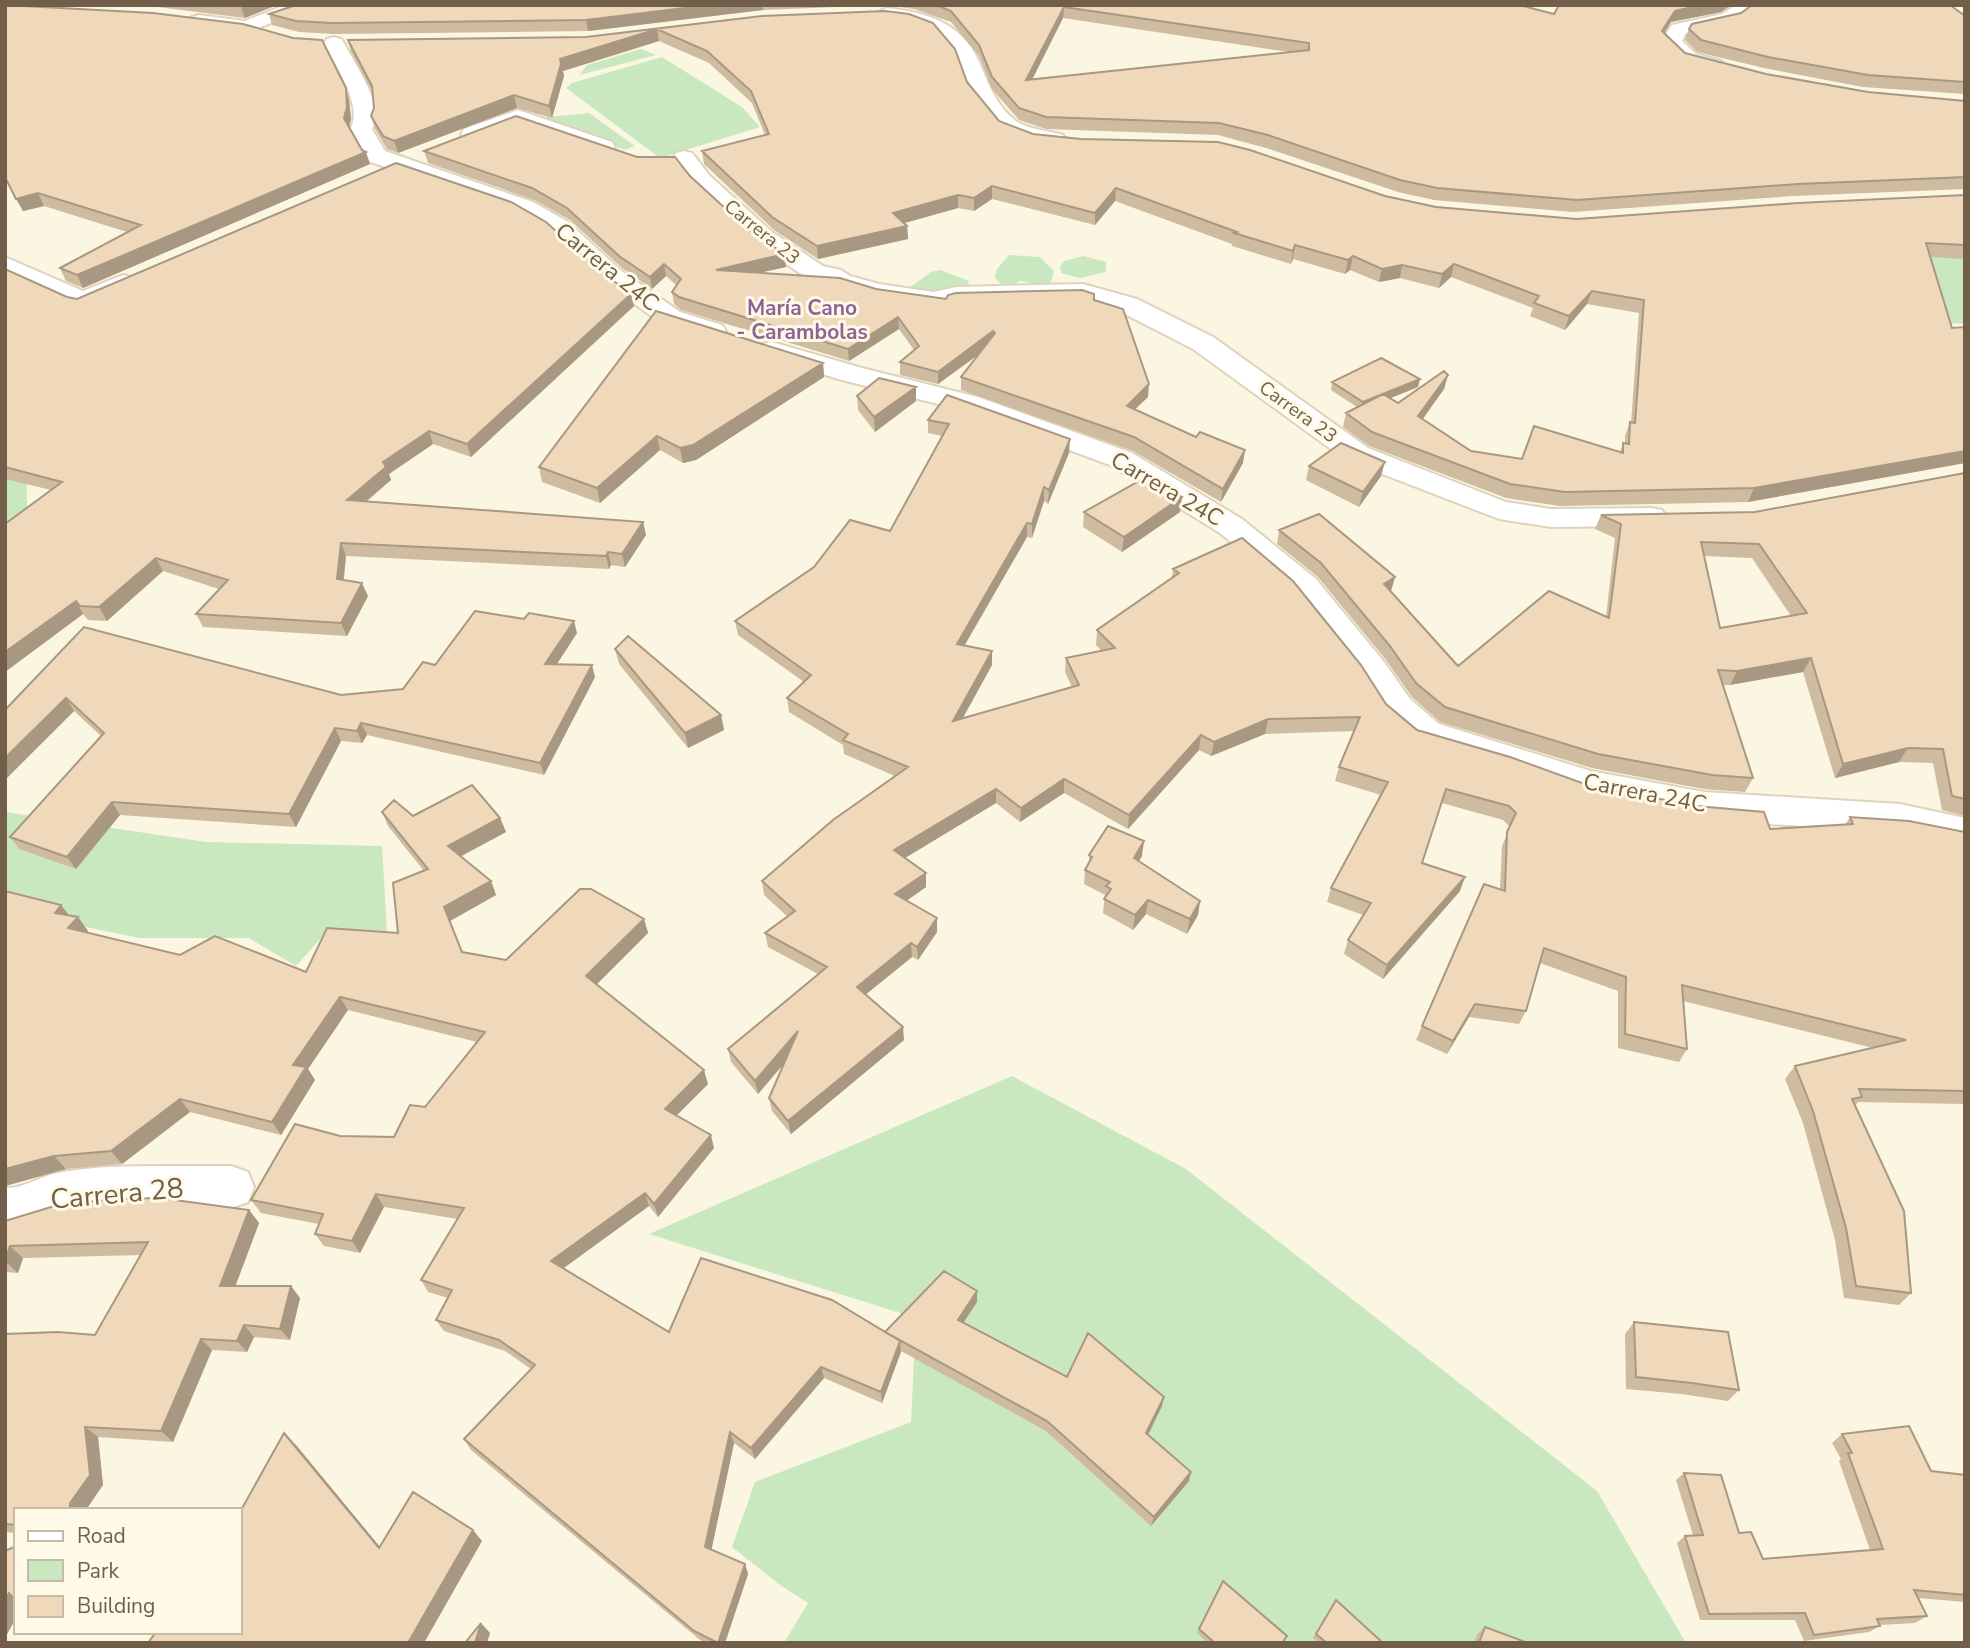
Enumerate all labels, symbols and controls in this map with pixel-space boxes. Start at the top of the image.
street label: Carrera 23 [719,193,805,271]
street label: Carrera 24C [549,216,665,318]
district label: María Cano - Carambolas [736,294,868,346]
street label: Carrera 23 [1254,375,1342,449]
street label: Carrera 24C [1105,444,1229,534]
street label: Carrera 24C [1581,766,1709,820]
street label: Carrera 28 [49,1169,185,1219]
legend [14,1508,242,1634]
text: Road [77,1522,126,1550]
text: Park [77,1557,119,1585]
text: Building [77,1592,155,1620]

